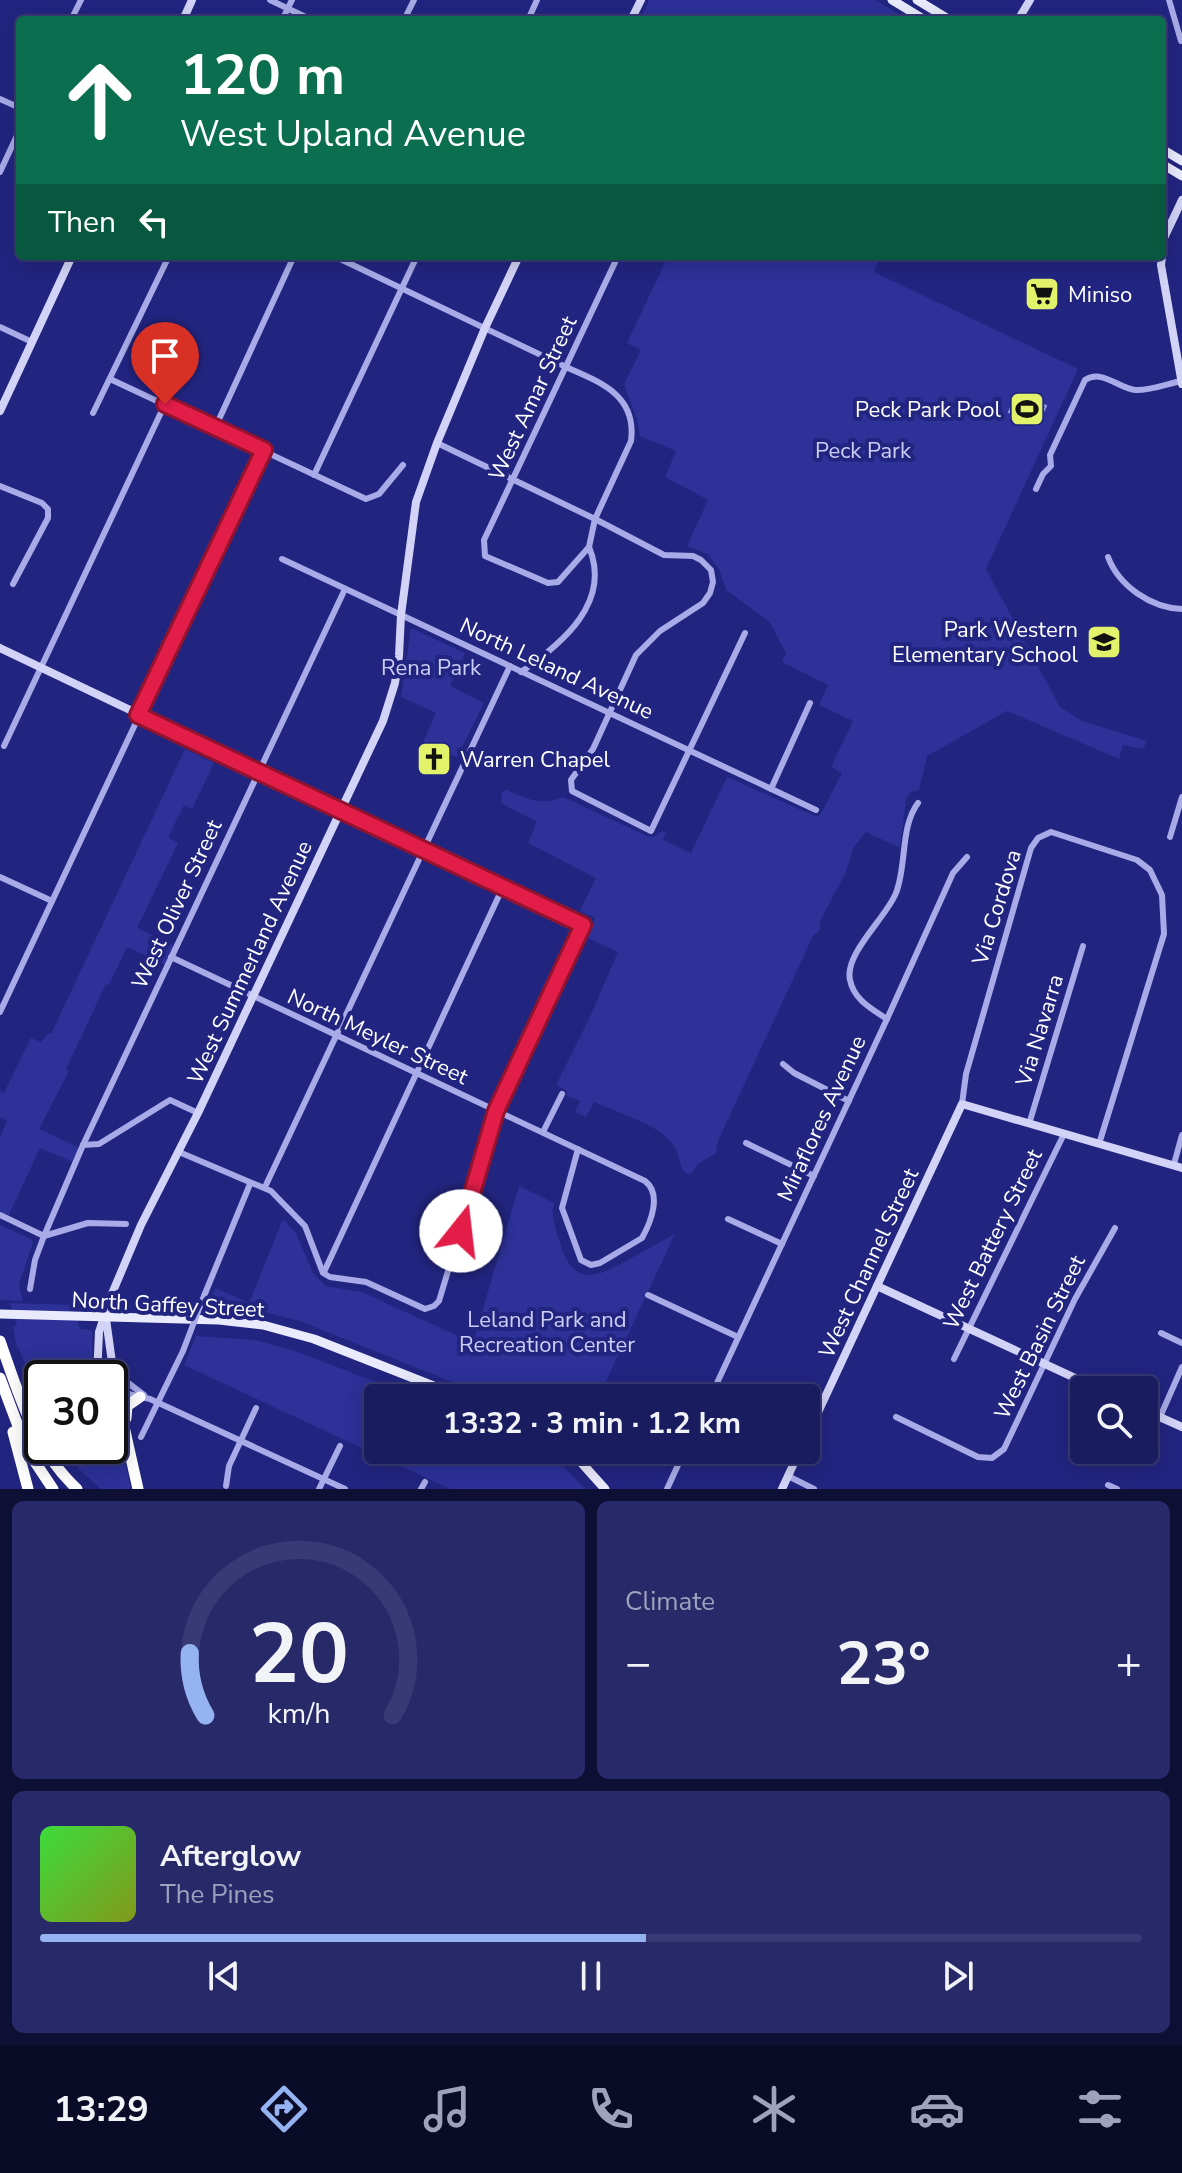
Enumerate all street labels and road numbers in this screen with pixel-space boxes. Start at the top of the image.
street label: West Amar Street [482,311,584,486]
street label: North Leland Avenue [455,611,658,727]
street label: West Oliver Street [125,815,229,994]
street label: West Summerland Avenue [180,836,320,1089]
street label: Via Cordova [965,846,1029,970]
street label: Via Navarra [1008,971,1071,1091]
street label: North Meyler Street [282,982,473,1092]
street label: Miraflores Avenue [770,1031,874,1206]
street label: West Battery Street [936,1144,1050,1335]
street label: West Channel Street [812,1163,926,1363]
street label: West Basin Street [987,1250,1093,1424]
street label: North Gaffey Street [71,1285,265,1325]

